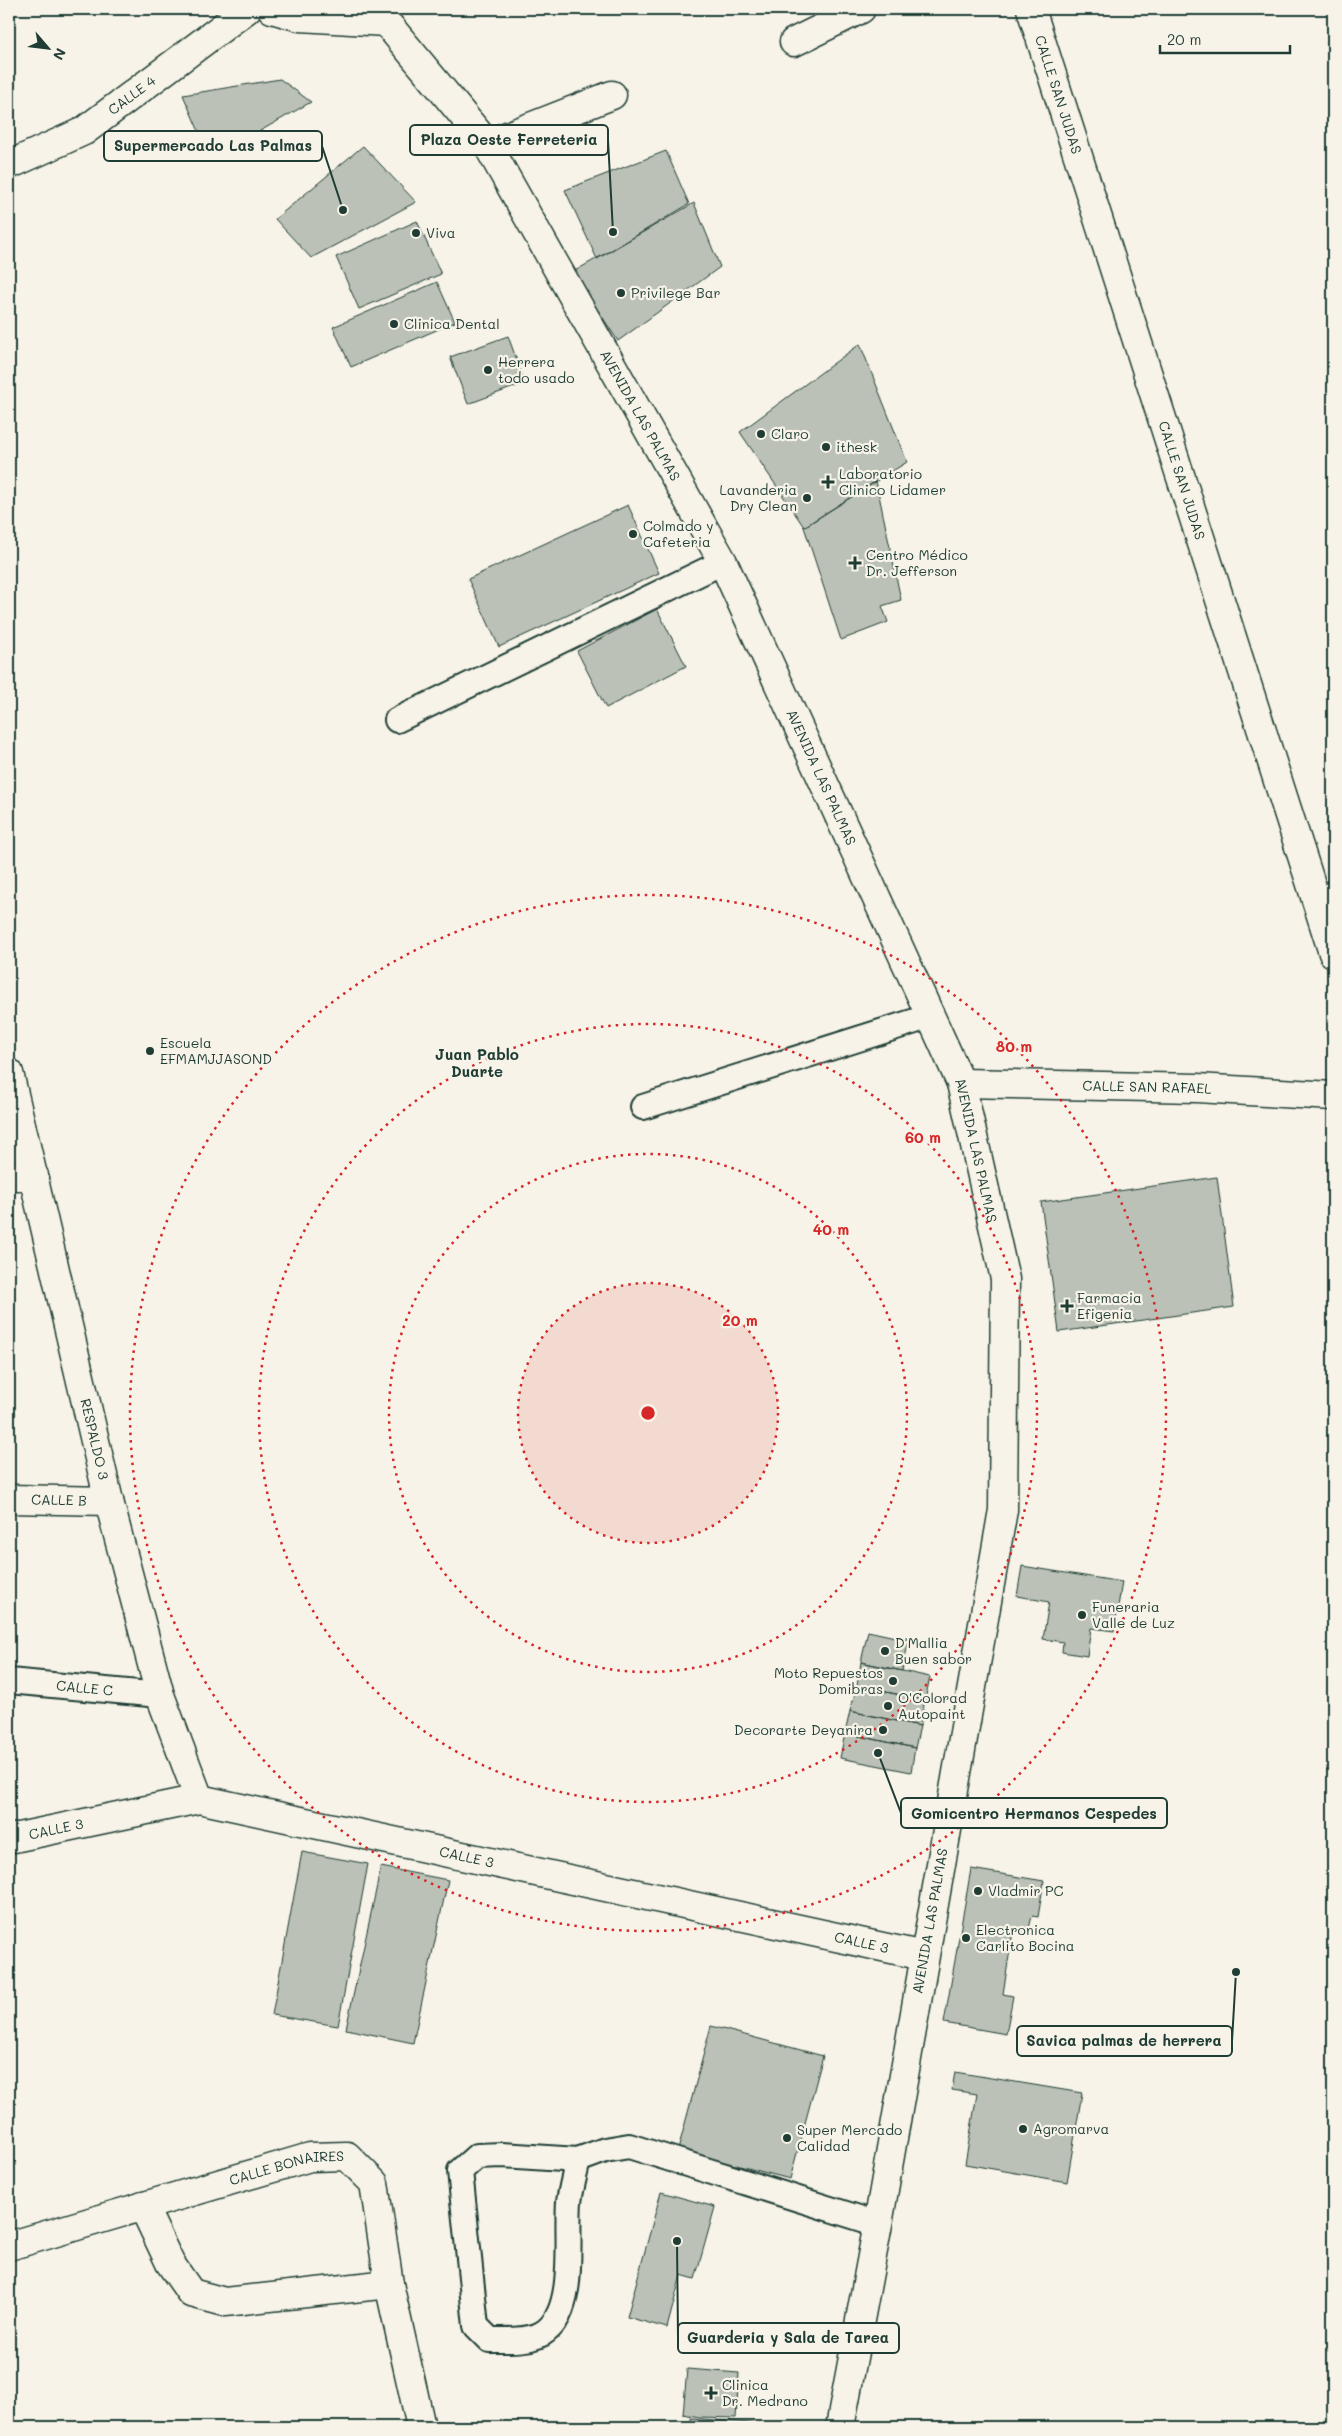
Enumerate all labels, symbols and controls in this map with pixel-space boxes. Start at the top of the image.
north arrow [22,22,72,72]
scale bar [1160,22,1290,54]
text: 20 m [1167,29,1201,49]
street label: CALLE SAN JUDAS [1031,33,1087,156]
text: N [49,45,71,63]
street label: CALLE 4 [104,70,160,119]
callout: Plaza Oeste Ferreteria [410,125,608,155]
text: Plaza Oeste Ferreteria [420,129,598,149]
callout: Supermercado Las Palmas [104,131,322,161]
text: Supermercado Las Palmas [114,135,312,155]
place label: Viva [426,223,455,242]
marker: Viva [410,227,422,239]
place label: Privilege Bar [631,283,720,302]
marker: Privilege Bar [615,287,627,299]
place label: Clinica Dental [404,314,500,333]
marker: Clinica Dental [388,318,400,330]
street label: AVENIDA LAS PALMAS [596,346,685,484]
place label: Herrera todo usado [498,352,574,387]
marker: Herrera todo usado [482,364,494,376]
street label: CALLE SAN JUDAS [1154,419,1210,542]
place label: Claro [771,424,809,443]
marker: Claro [755,428,767,440]
place label: ithesk [836,437,877,456]
marker: ithesk [820,441,832,453]
place label: Laboratorio Clinico Lidamer [839,464,946,499]
marker: Laboratorio Clinico Lidamer [821,475,835,489]
place label: Lavanderia Dry Clean [719,480,797,515]
marker: Lavanderia Dry Clean [801,492,813,504]
place label: Colmado y Cafeteria [643,516,714,551]
marker: Colmado y Cafeteria [627,528,639,540]
place label: Centro Médico Dr. Jefferson [866,545,968,580]
marker: Centro Médico Dr. Jefferson [848,556,862,570]
street label: AVENIDA LAS PALMAS [782,706,861,848]
place label: Escuela EFMAMJJASOND [160,1033,272,1068]
text: 80 m [996,1036,1032,1056]
district label: Juan Pablo Duarte [435,1044,519,1081]
marker: Escuela EFMAMJJASOND [144,1045,156,1057]
street label: AVENIDA LAS PALMAS [951,1074,1002,1224]
street label: CALLE SAN RAFAEL [1082,1076,1213,1098]
text: 60 m [905,1127,941,1147]
text: 40 m [813,1219,849,1239]
place label: Farmacia Efigenia [1077,1288,1142,1323]
marker: Farmacia Efigenia [1061,1300,1073,1312]
text: 20 m [722,1310,758,1330]
street label: RESPALDO 3 [76,1397,114,1482]
centre of rings [639,1404,657,1422]
street label: CALLE B [31,1489,87,1510]
place label: Funeraria Valle de Luz [1092,1597,1175,1632]
marker: Funeraria Valle de Luz [1076,1609,1088,1621]
place label: D'Mallia Buen sabor [895,1633,972,1668]
marker: D'Mallia Buen sabor [879,1645,891,1657]
place label: Moto Repuestos Domibras [774,1663,883,1698]
street label: CALLE C [55,1675,114,1700]
marker: Moto Repuestos Domibras [887,1675,899,1687]
place label: O'Colorad Autopaint [898,1688,967,1723]
marker: O'Colorad Autopaint [882,1700,894,1712]
place label: Decorarte Deyanira [734,1720,873,1739]
marker: Decorarte Deyanira [877,1724,889,1736]
callout: Gomicentro Hermanos Cespedes [901,1798,1167,1828]
text: Gomicentro Hermanos Cespedes [911,1803,1157,1823]
street label: CALLE 3 [27,1814,85,1844]
street label: CALLE 3 [438,1841,496,1872]
street label: AVENIDA LAS PALMAS [907,1847,952,1995]
place label: Vladmir PC [988,1881,1064,1900]
marker: Vladmir PC [972,1885,984,1897]
place label: Electronica Carlito Bocina [976,1920,1074,1955]
street label: CALLE 3 [833,1927,891,1957]
marker: Electronica Carlito Bocina [960,1932,972,1944]
callout: Savica palmas de herrera [1017,2026,1232,2056]
text: Savica palmas de herrera [1026,2030,1222,2050]
place label: Agromarva [1033,2119,1109,2138]
place label: Super Mercado Calidad [797,2120,902,2155]
marker: Agromarva [1017,2123,1029,2135]
marker: Super Mercado Calidad [781,2132,793,2144]
street label: CALLE BONAIRES [227,2146,344,2189]
callout: Guarderia y Sala de Tarea [678,2323,899,2353]
text: Guarderia y Sala de Tarea [687,2327,889,2347]
place label: Clinica Dr. Medrano [722,2375,808,2410]
marker: Clinica Dr. Medrano [704,2386,718,2400]

